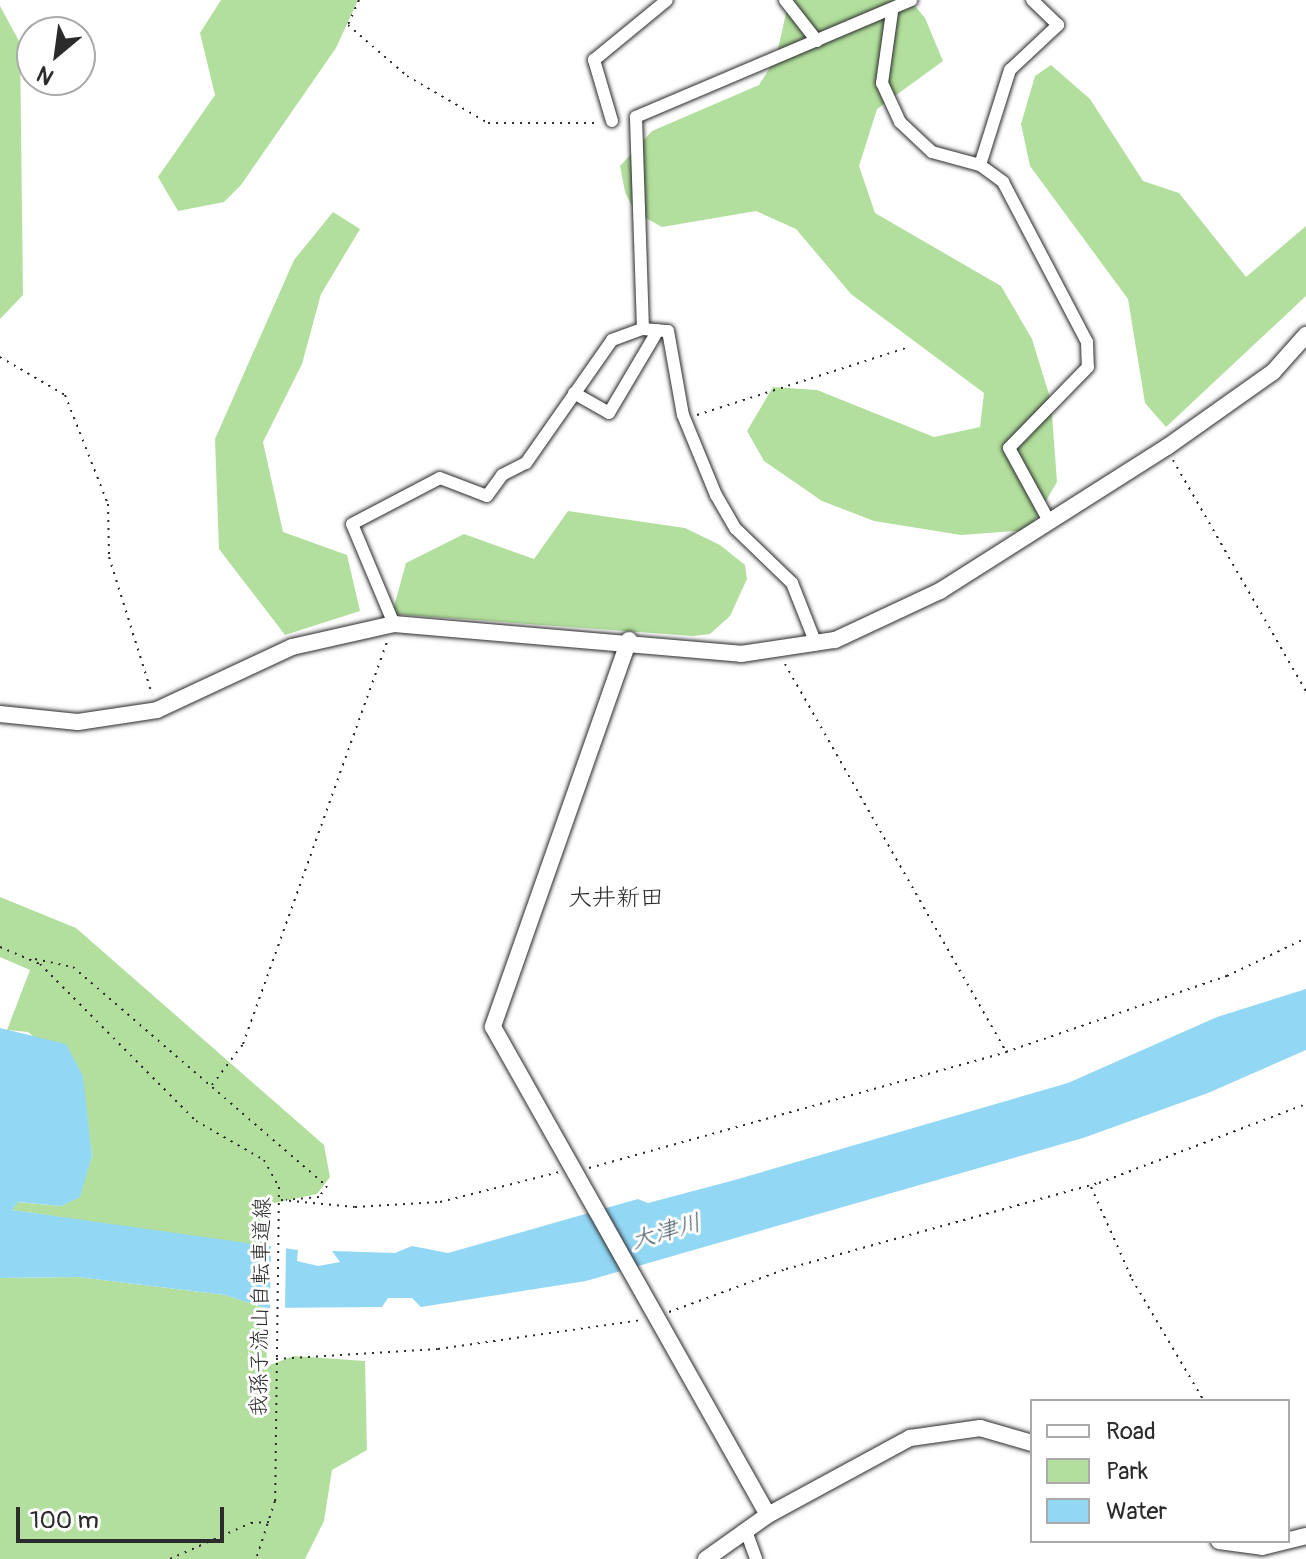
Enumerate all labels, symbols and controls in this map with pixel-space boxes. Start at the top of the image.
north arrow [16,16,96,96]
text: N [32,59,59,91]
district label: 大井新田 [568,884,664,912]
street label: 我孫子流山自転車道線 [246,1197,276,1417]
water label: 大津川 [627,1208,705,1256]
legend [1030,1399,1290,1543]
text: Road [1106,1417,1156,1446]
text: Park [1106,1457,1148,1486]
scale bar [20,1491,228,1541]
text: Water [1106,1497,1167,1526]
text: 100 m [30,1506,99,1535]

